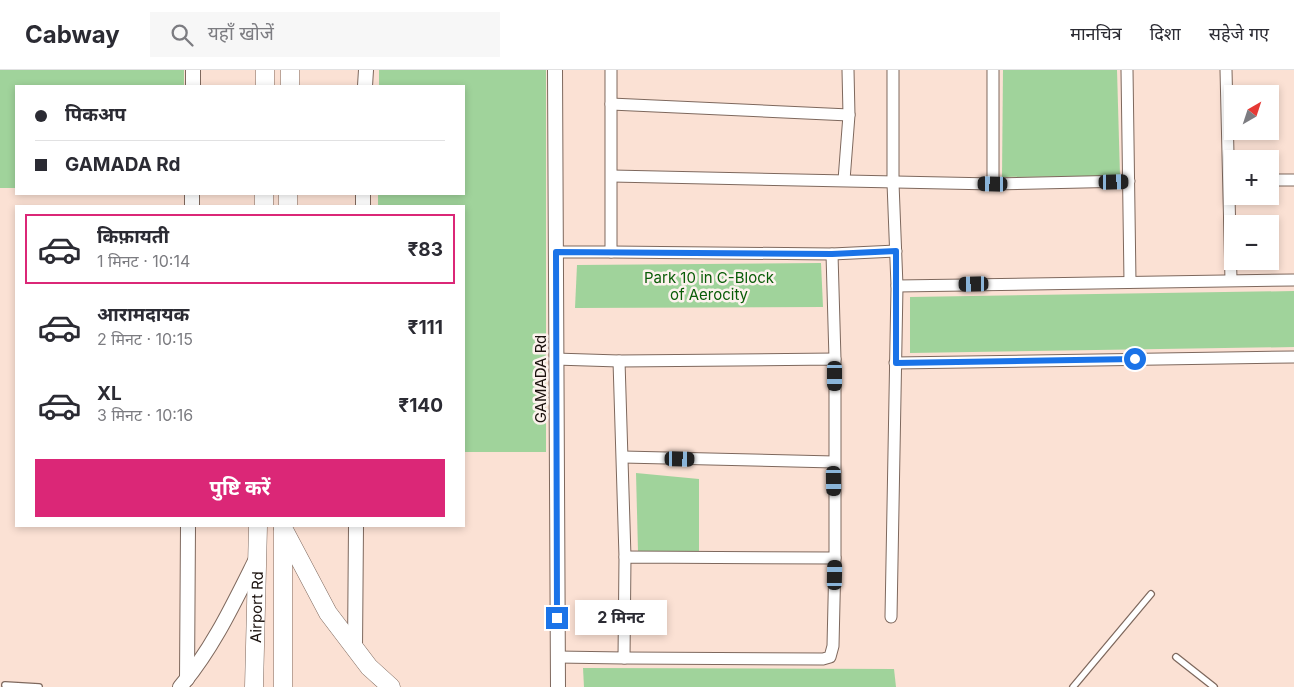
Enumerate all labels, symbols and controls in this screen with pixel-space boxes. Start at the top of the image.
search box [150,12,500,57]
text: Cabway [25,20,120,49]
icon: search [168,21,196,49]
text: यहाँ खोजें [208,22,274,45]
text: मानचित्र [1070,23,1122,44]
text: दिशा [1150,23,1181,44]
text: सहेजे गए [1209,23,1269,44]
north arrow [1224,85,1279,140]
map controls [1224,85,1279,270]
text: पिकअप [65,103,126,126]
button: + [1224,150,1279,205]
text: GAMADA Rd [65,153,181,176]
car [1098,174,1129,190]
car [977,176,1008,192]
button: − [1224,215,1279,270]
text: किफ़ायती [97,225,169,248]
icon: car [37,227,82,272]
text: ₹83 [408,238,443,261]
text: 1 मिनट · 10:14 [97,251,190,271]
park label: Park 10 in C-Block of Aerocity [644,268,775,304]
car [958,276,989,292]
text: आरामदायक [97,303,189,326]
icon: car [37,305,82,350]
text: ₹111 [408,316,443,339]
text: 2 मिनट · 10:15 [97,329,193,349]
street label: GAMADA Rd [531,335,550,423]
route start [1124,348,1146,370]
car [827,361,842,391]
text: XL [97,382,122,405]
icon: car [37,383,82,428]
text: ₹140 [398,394,443,417]
text: 3 मिनट · 10:16 [97,405,193,425]
car [664,451,695,467]
button: पुष्टि करें [35,459,445,517]
car [826,466,841,496]
car [827,560,842,590]
street label: Airport Rd [246,571,266,643]
callout: 2 मिनट [574,600,667,636]
route end [546,607,568,629]
text: 2 मिनट [597,607,645,627]

